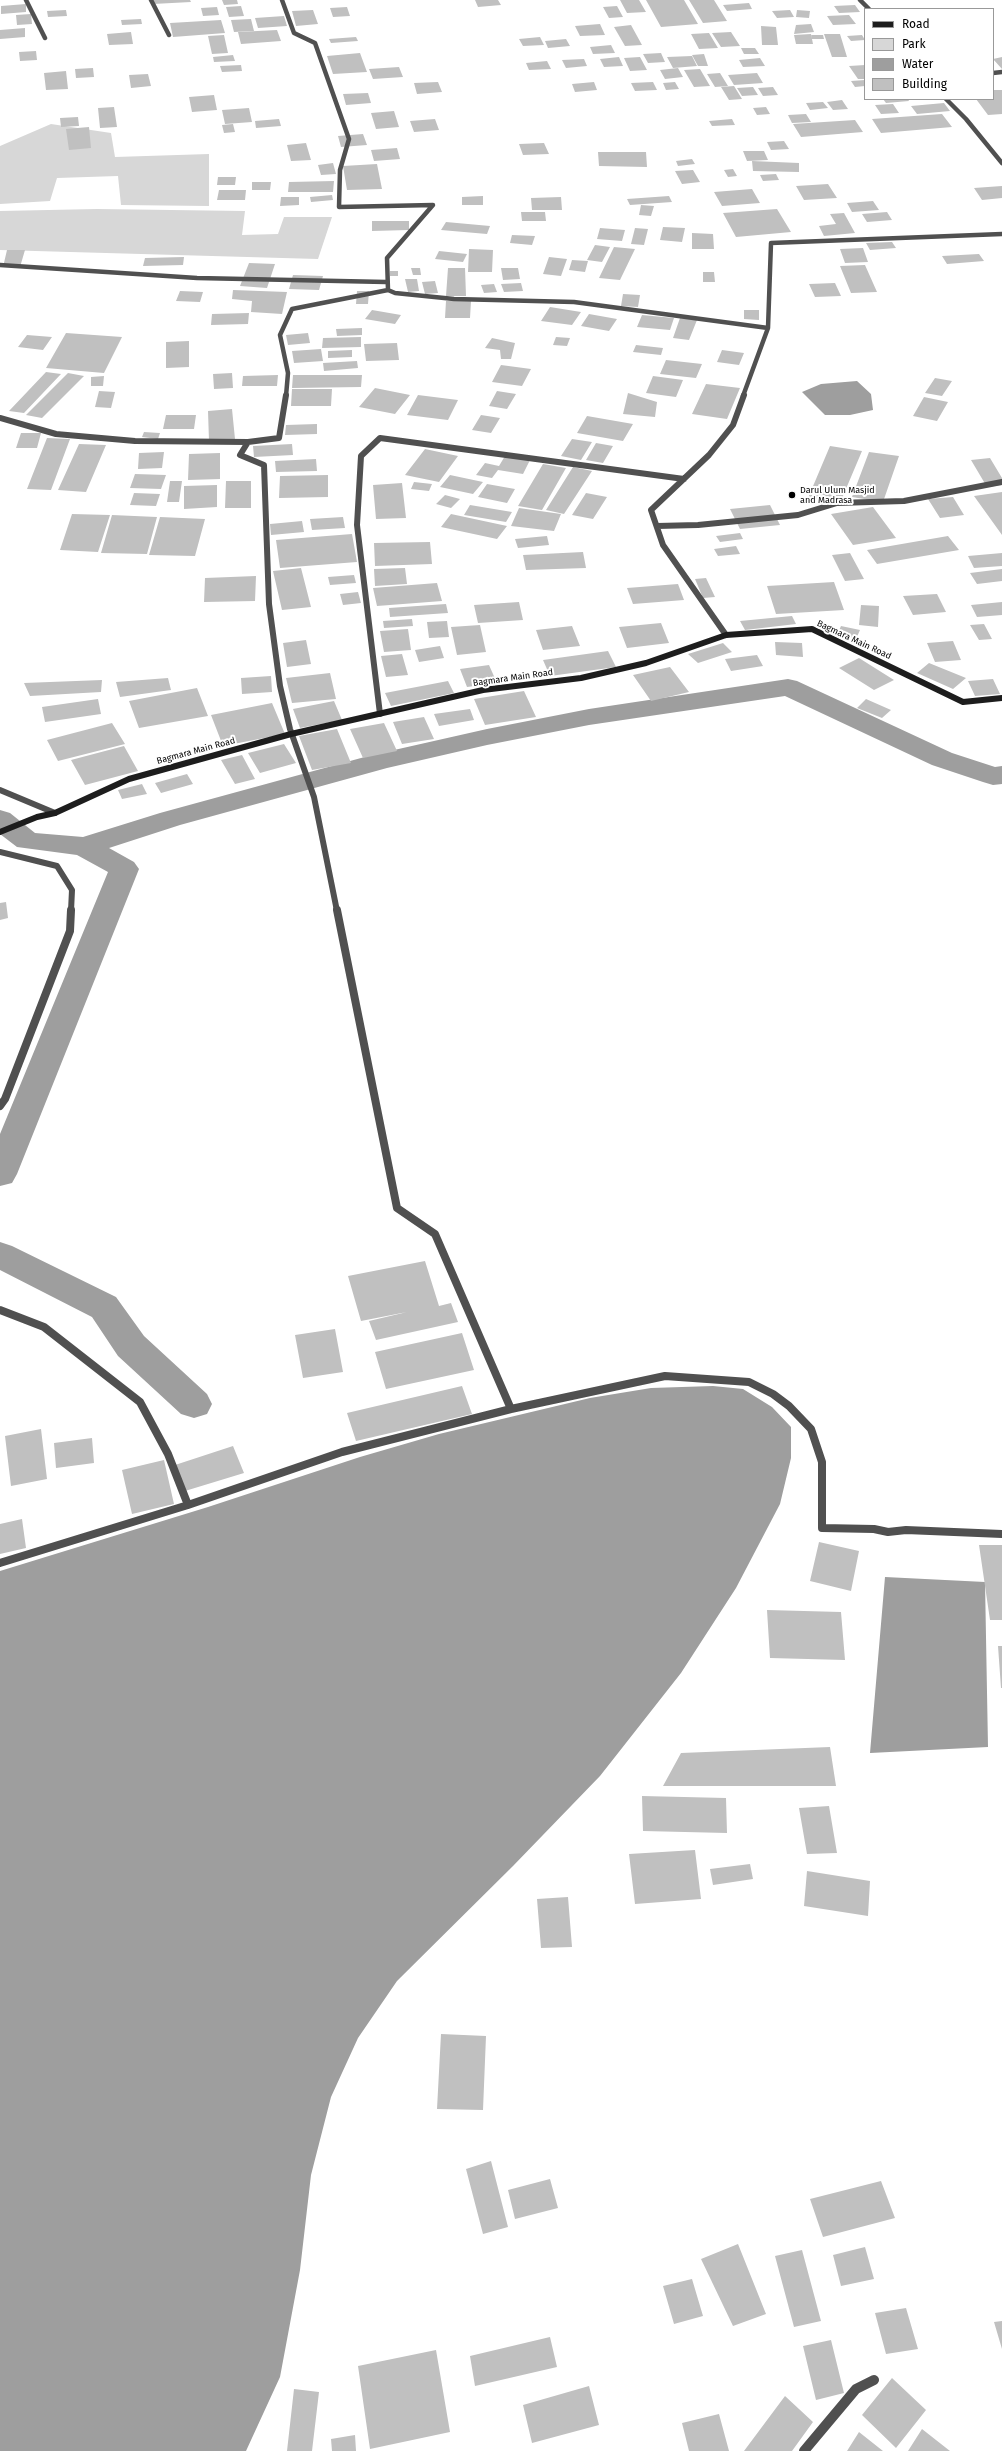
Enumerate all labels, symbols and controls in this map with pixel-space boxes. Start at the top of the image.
legend [864,8,994,100]
text: Road [902,17,930,31]
text: Park [902,37,926,51]
text: Water [902,57,933,71]
text: Building [902,77,947,91]
place label: Darul Ulum Masjid and Madrasa [800,485,875,506]
marker: Darul Ulum Masjid and Madrasa [787,490,797,500]
street label: Bagmara Main Road [815,618,893,662]
street label: Bagmara Main Road [472,667,554,689]
street label: Bagmara Main Road [156,735,236,767]

